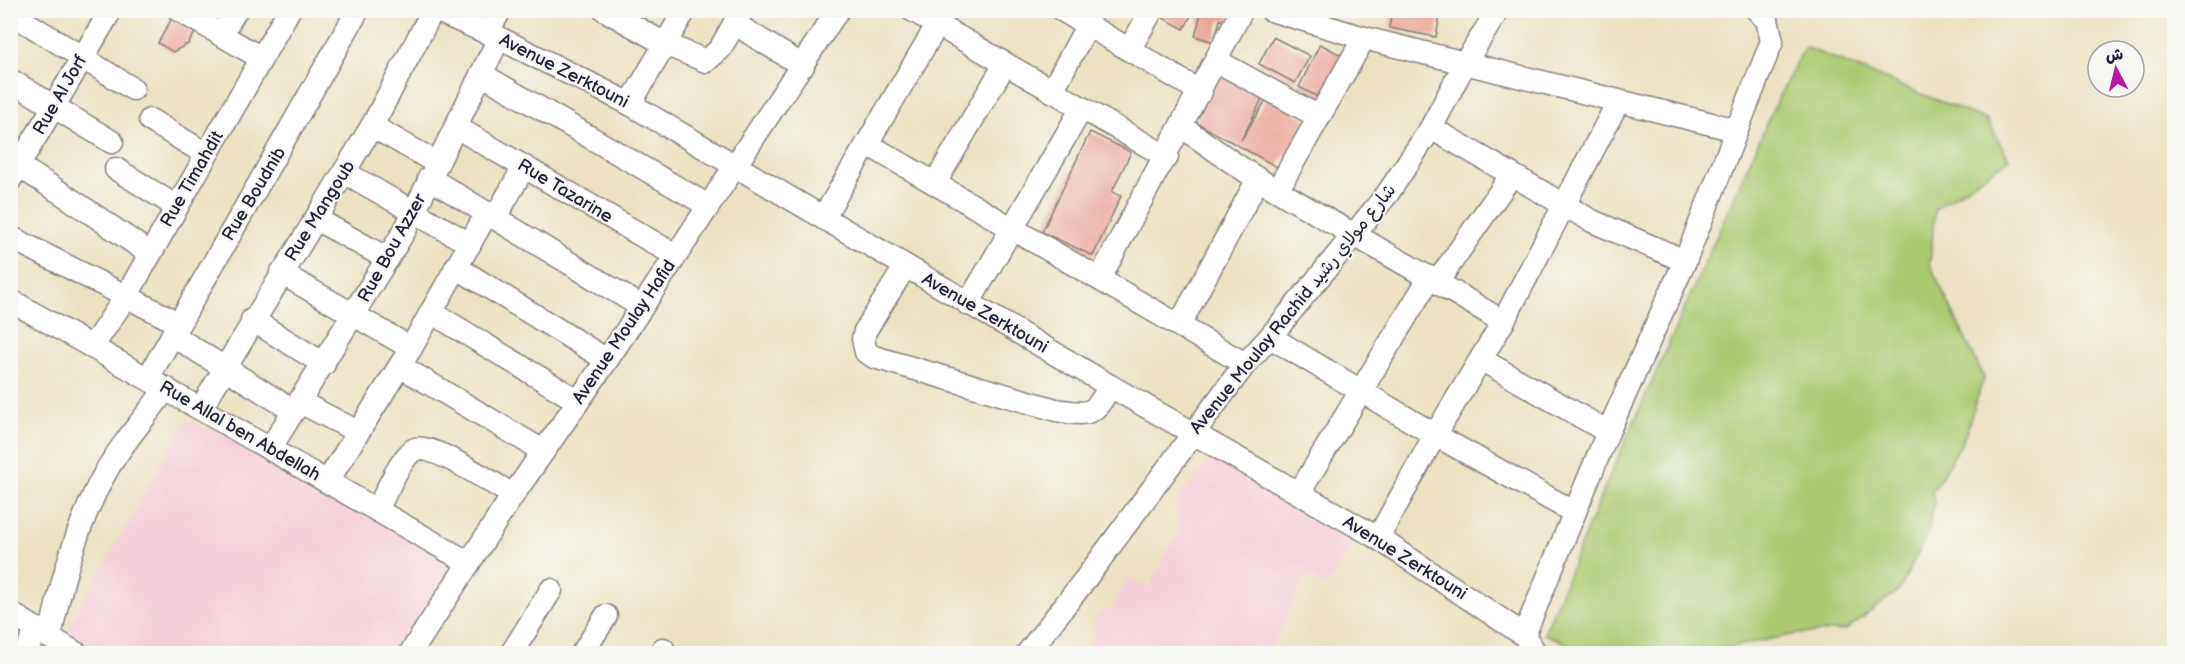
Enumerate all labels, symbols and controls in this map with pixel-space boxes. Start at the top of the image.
street label: Avenue Zerktouni [496,29,632,113]
north arrow [2086,39,2146,99]
text: ش [2104,45,2124,66]
street label: Rue Al Jorf [29,51,91,139]
street label: Rue Timahdit [156,127,228,231]
street label: Rue Boudnib [218,143,290,245]
street label: Rue Tazarine [514,154,617,228]
street label: Rue Mangoub [281,157,359,265]
street label: Avenue Moulay Rachid شارع مولاي رشيد [1186,180,1402,439]
street label: Rue Bou Azzer [354,190,431,306]
street label: Avenue Moulay Hafid [568,256,680,408]
street label: Avenue Zerktouni [918,268,1052,358]
street label: Rue Allal ben Abdellah [156,376,324,486]
street label: Avenue Zerktouni [1339,511,1471,605]

